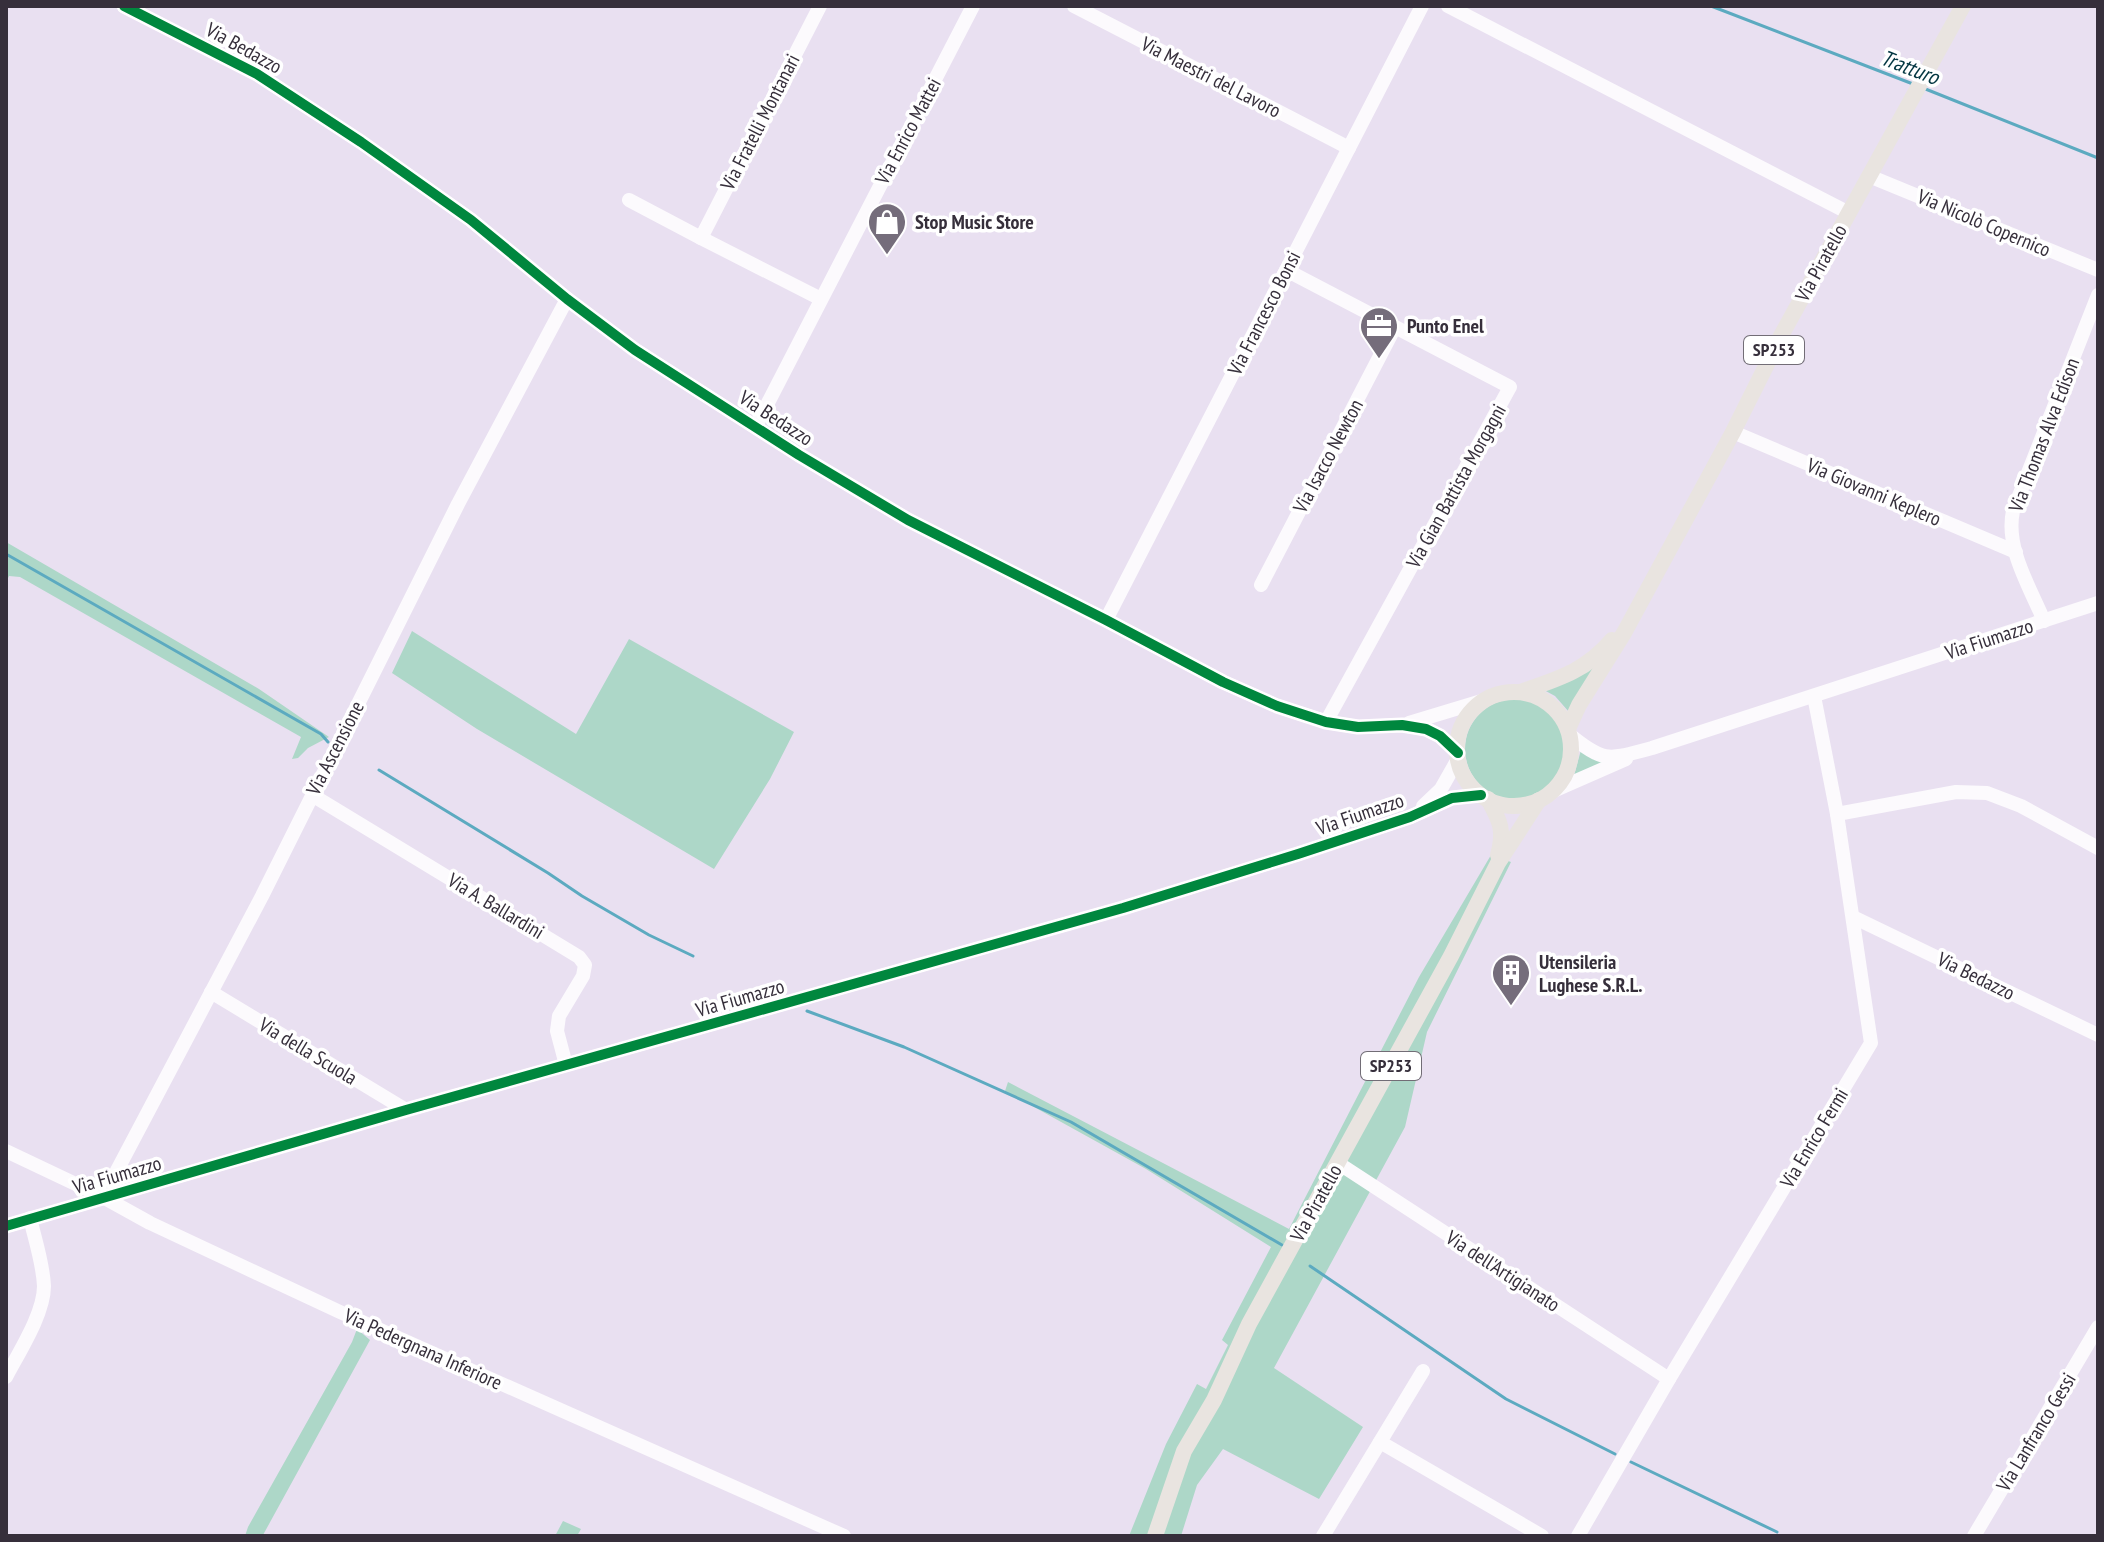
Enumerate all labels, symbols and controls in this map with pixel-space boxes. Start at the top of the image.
street label: Via Bedazzo [201,16,287,79]
street label: Via Maestri del Lavoro [1136,30,1285,123]
water label: Tratturo [1877,43,1944,91]
street label: Via Fratelli Montanari [714,50,805,195]
street label: Via Enrico Mattei [869,73,947,190]
street label: Via Nicolò Copernico [1913,183,2054,263]
shop icon: Stop Music Store [866,201,908,256]
place label: Stop Music Store [915,209,1034,235]
street label: Via Piratello [1789,220,1853,307]
street label: Via Francesco Bonsi [1221,247,1306,380]
office icon: Punto Enel [1358,305,1400,360]
place label: Punto Enel [1407,313,1484,339]
road number: SP253 [1744,336,1804,364]
street label: Via Thomas Alva Edison [2002,354,2085,517]
street label: Via Bedazzo [733,384,818,452]
street label: Via Isacco Newton [1287,395,1369,518]
street label: Via Gian Battista Morgagni [1400,399,1512,573]
street label: Via Giovanni Keplero [1802,452,1945,532]
street label: Via Fiumazzo [1941,613,2036,666]
street label: Via Ascensione [300,697,370,800]
street label: Via Fiumazzo [1312,787,1407,841]
street label: Via A. Ballardini [442,867,549,945]
street label: Via Bedazzo [1932,946,2019,1006]
place label: Utensileria Lughese S.R.L. [1539,949,1643,998]
building icon: Utensileria Lughese S.R.L. [1490,952,1532,1007]
street label: Via Fiumazzo [692,973,787,1023]
street label: Via della Scuola [253,1011,362,1090]
road number: SP253 [1361,1052,1421,1080]
street label: Via Enrico Fermi [1773,1083,1854,1194]
street label: Via Fiumazzo [69,1150,164,1200]
street label: Via Piratello [1284,1160,1348,1247]
street label: Via dell'Artigianato [1440,1224,1565,1318]
street label: Via Pedergnana Inferiore [339,1302,506,1396]
street label: Via Lanfranco Gessi [1990,1368,2082,1497]

